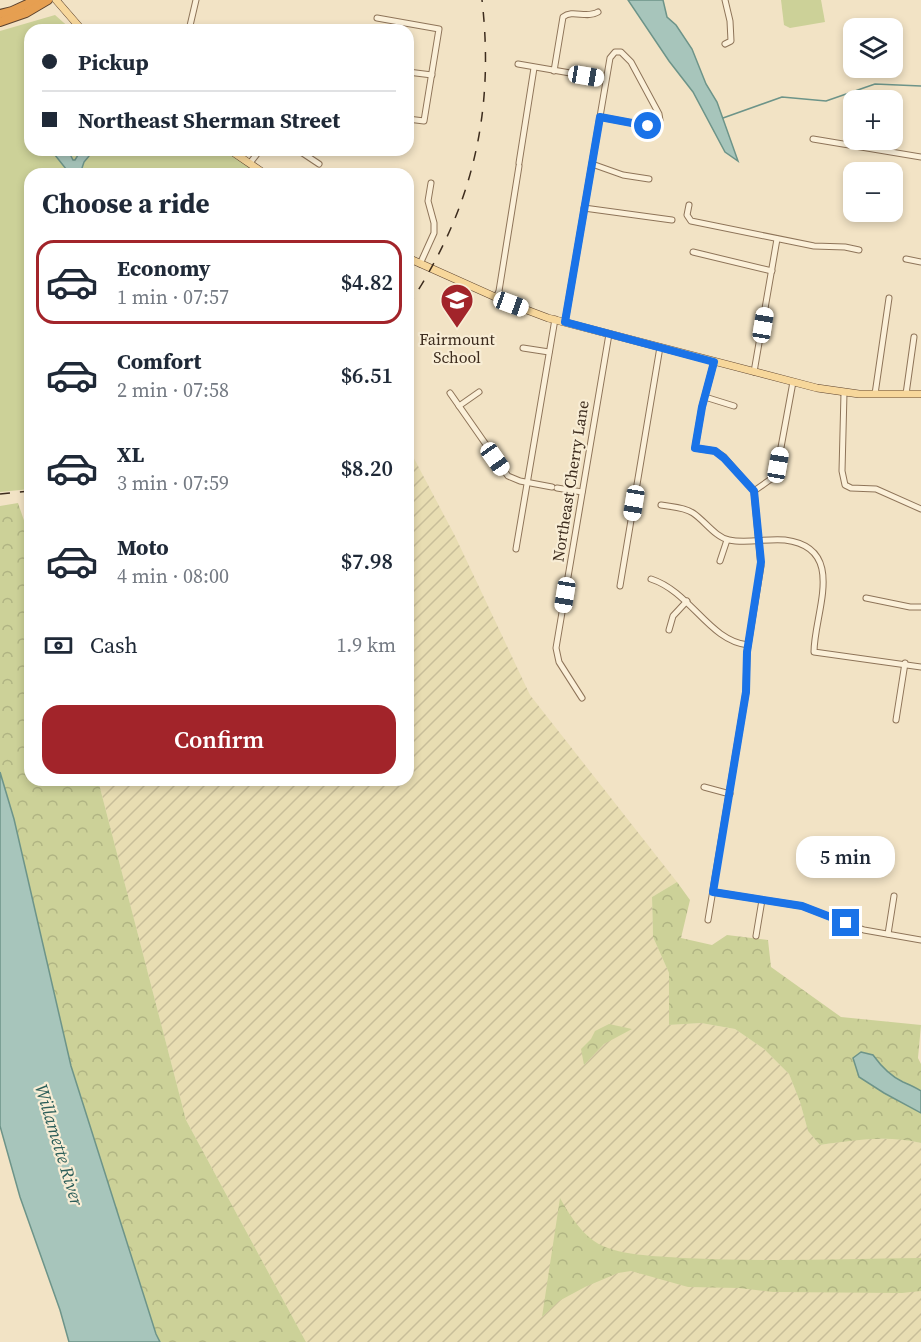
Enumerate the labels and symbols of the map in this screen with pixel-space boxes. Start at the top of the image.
car [567,64,605,88]
route start [634,112,661,139]
school or university icon: Fairmount School [439,282,475,329]
car [491,289,531,319]
car [751,306,775,344]
place label: Fairmount School [419,328,496,368]
street label: Northeast Cherry Lane [546,399,594,563]
car [477,439,513,479]
car [766,446,790,484]
car [622,484,646,522]
car [553,576,577,614]
callout: 5 min [796,836,896,878]
route end [832,909,859,936]
water label: Willamette River [29,1081,90,1209]

